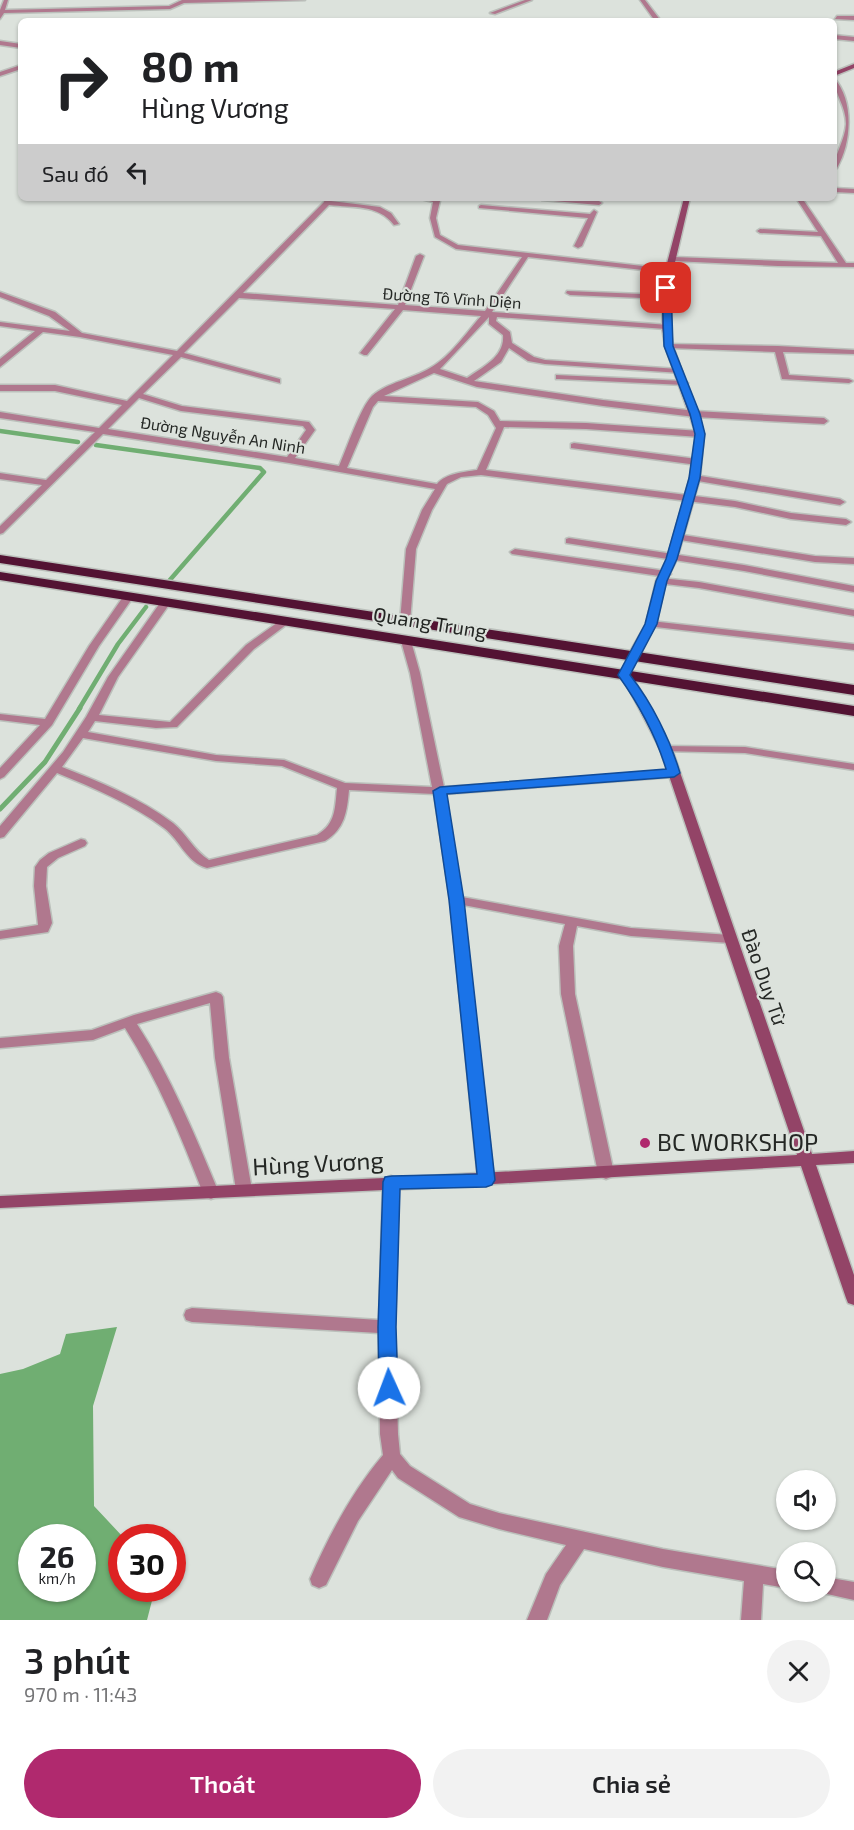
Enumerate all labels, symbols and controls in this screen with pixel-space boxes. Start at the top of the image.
text: 80 m [141,40,240,90]
icon: right [42,42,120,120]
text: Hùng Vương [141,91,289,123]
icon: left [121,156,154,189]
text: Sau đó [42,160,109,186]
pin [640,262,691,313]
icon: arrive [649,271,682,304]
street label: Đường Tô Vĩnh Diện [382,283,522,312]
street label: Đường Nguyễn An Ninh [139,412,307,457]
street label: Quang Trung [372,601,489,643]
street label: Đào Duy Từ [737,925,793,1029]
place label: BC WORKSHOP [657,1127,818,1156]
marker: BC WORKSHOP [638,1136,652,1150]
street label: Hùng Vương [252,1145,384,1180]
position arrow [357,1356,421,1420]
map controls [776,1470,836,1602]
button: sound [776,1470,836,1530]
speed limit sign: 30 [108,1524,186,1602]
text: 26 [39,1538,75,1574]
button: search [776,1542,836,1602]
text: km/h [38,1569,76,1587]
text: 3 phút [24,1638,130,1681]
button: close [767,1640,830,1703]
text: 970 m · 11:43 [24,1682,137,1706]
button: Thoát [24,1749,421,1818]
button: Chia sẻ [433,1749,830,1818]

